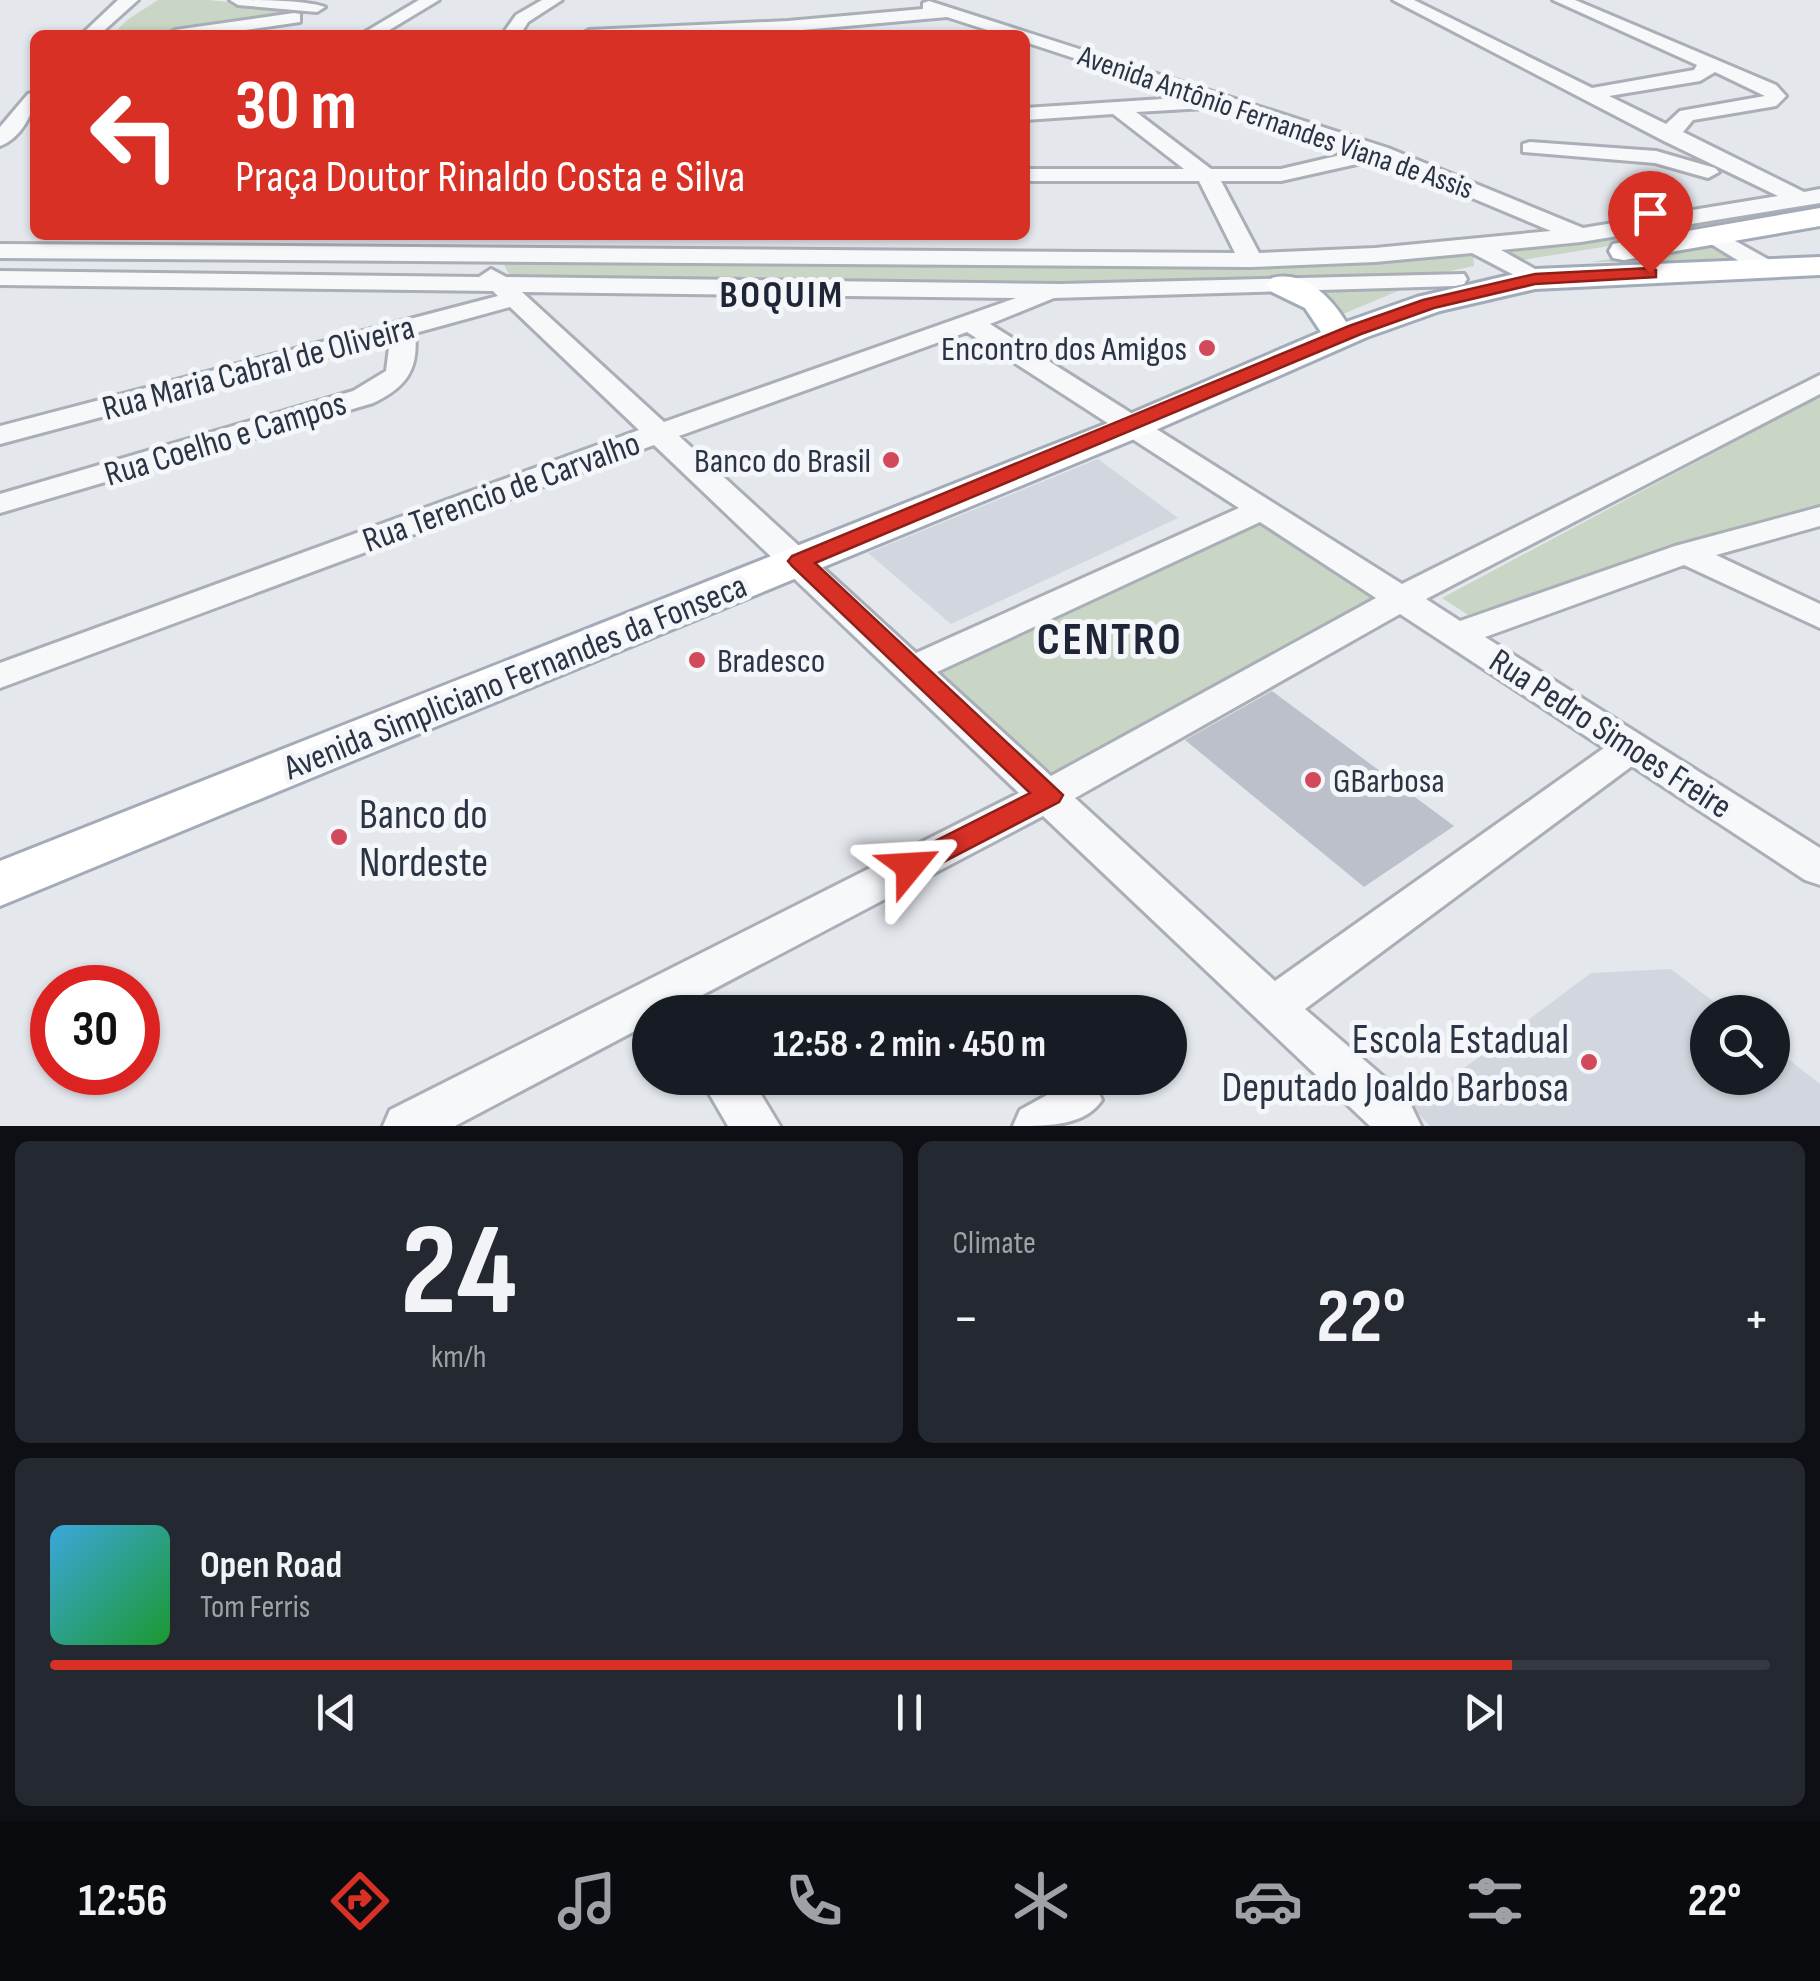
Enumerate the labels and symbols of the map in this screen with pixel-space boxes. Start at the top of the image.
street label: Avenida Antônio Fernandes Viana de Assis [1073,38,1478,208]
pin [1608,171,1693,274]
district label: BOQUIM [720,273,844,318]
street label: Rua Maria Cabral de Oliveira [98,306,419,431]
place label: Encontro dos Amigos [941,328,1187,371]
marker: Encontro dos Amigos [1196,337,1218,359]
street label: Rua Coelho e Campos [100,382,351,497]
street label: Rua Terencio de Carvalho [357,422,646,563]
place label: Banco do Brasil [694,440,871,483]
marker: Banco do Brasil [880,449,902,471]
street label: Avenida Simpliciano Fernandes da Fonseca [277,565,753,790]
district label: CENTRO [1037,613,1183,668]
place label: Bradesco [717,640,825,683]
street label: Rua Pedro Simoes Freire [1481,640,1739,829]
marker: Bradesco [686,649,708,671]
place label: GBarbosa [1333,760,1445,803]
marker: GBarbosa [1302,769,1324,791]
place label: Banco do Nordeste [359,790,488,889]
position arrow [858,814,962,918]
marker: Banco do Nordeste [328,826,350,848]
speed limit sign: 30 [30,965,160,1095]
place label: Escola Estadual Deputado Joaldo Barbosa [1222,1015,1569,1114]
marker: Escola Estadual Deputado Joaldo Barbosa [1578,1051,1600,1073]

